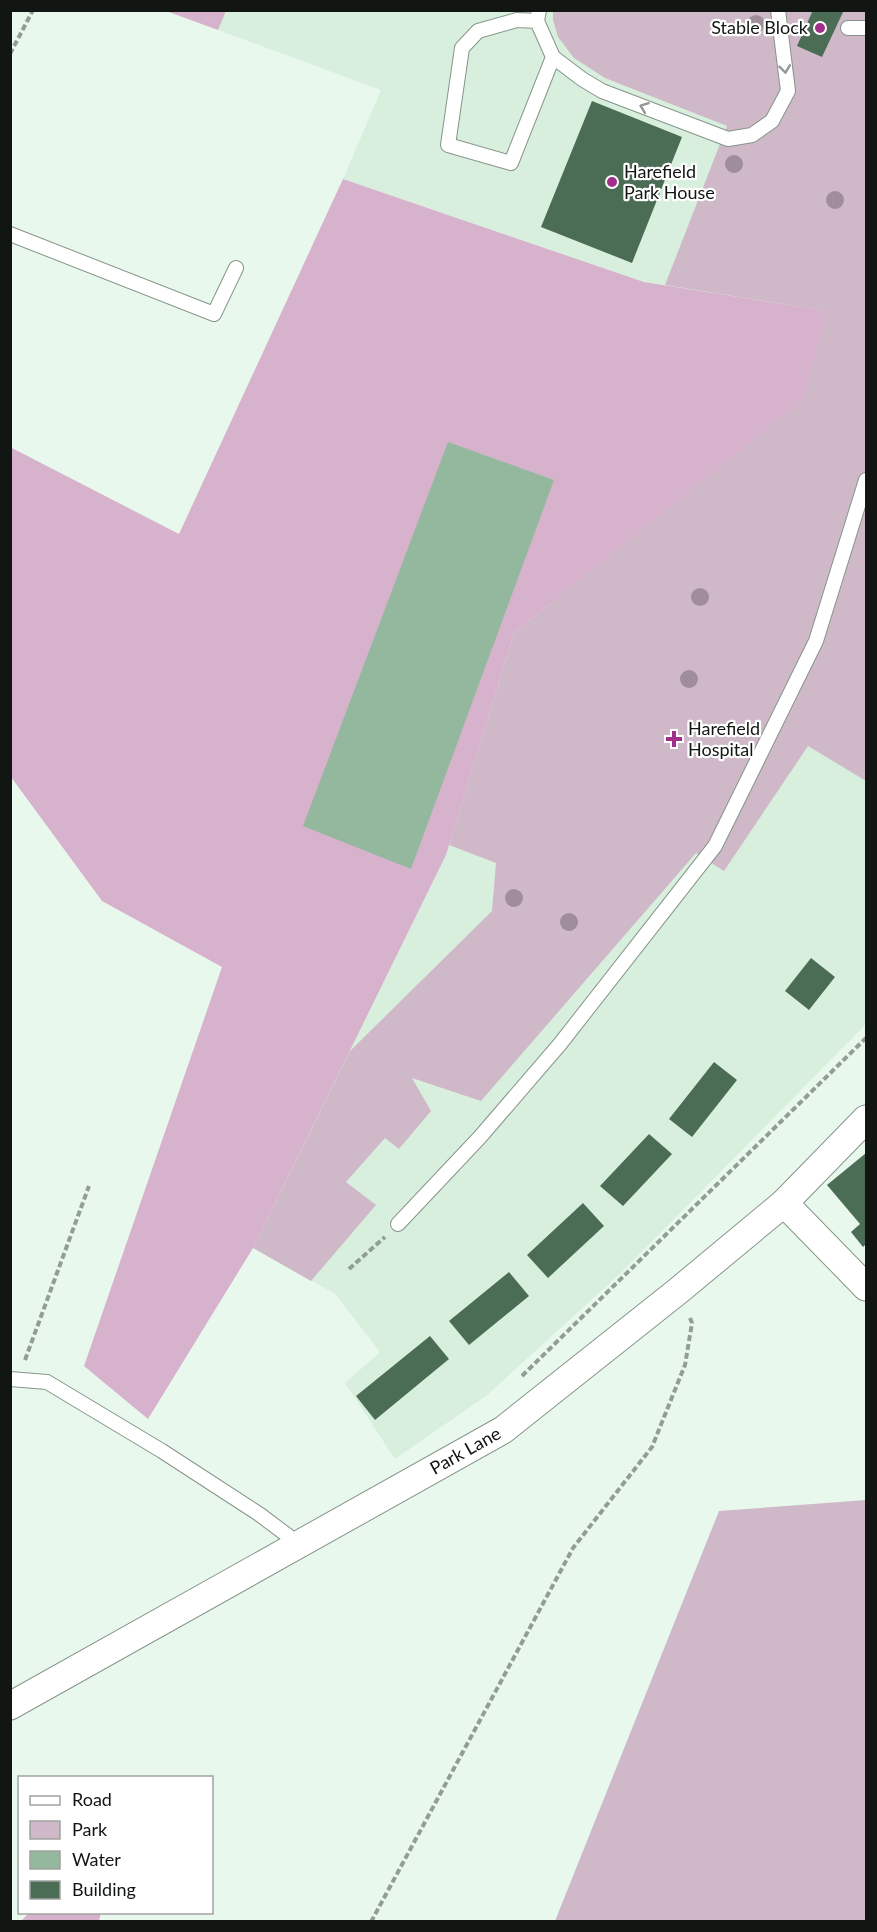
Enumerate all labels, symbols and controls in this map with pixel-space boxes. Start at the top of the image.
place label: Stable Block [711,16,809,38]
marker: Stable Block [813,21,827,35]
one-way arrow [778,64,791,73]
one-way arrow [639,102,650,114]
place label: Harefield Park House [624,160,715,203]
marker: Harefield Park House [605,175,619,189]
place label: Harefield Hospital [688,717,760,760]
marker: Harefield Hospital [665,730,683,748]
street label: Park Lane [426,1422,504,1479]
legend [18,1776,213,1914]
text: Road [72,1788,112,1810]
text: Park [72,1818,108,1840]
text: Water [72,1848,121,1870]
text: Building [72,1878,136,1900]

